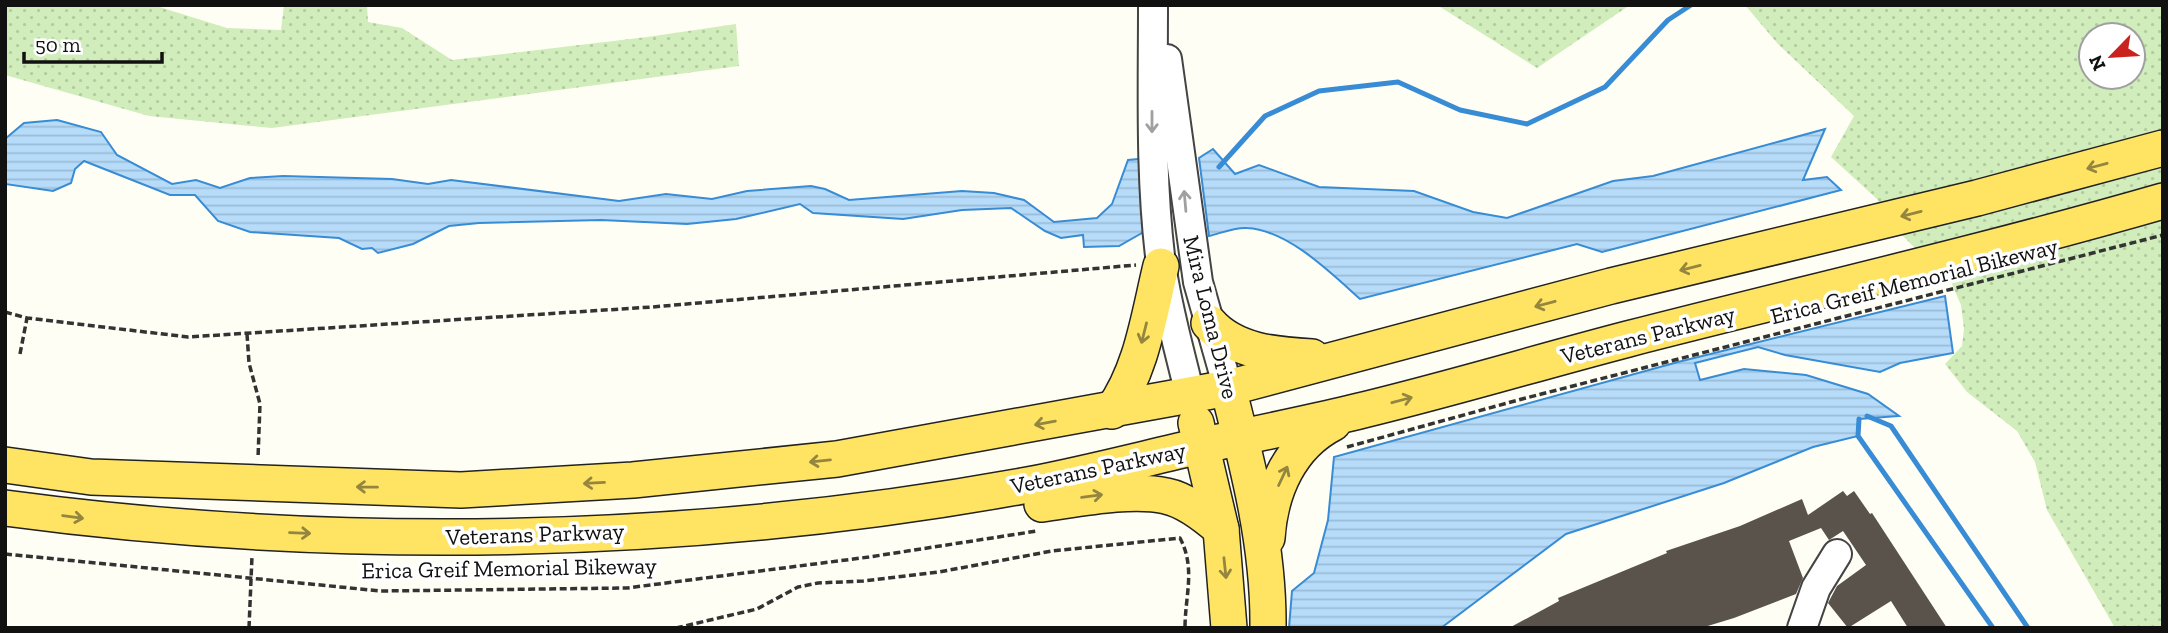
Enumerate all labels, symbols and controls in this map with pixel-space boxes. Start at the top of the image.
scale bar [24,21,163,65]
north arrow [2077,21,2147,91]
text: 50 m [35,32,81,57]
text: N [2084,52,2111,74]
one-way arrow [1145,111,1159,134]
one-way arrow [2086,160,2109,173]
one-way arrow [1179,190,1192,213]
one-way arrow [1900,208,1923,221]
street label: Mira Loma Drive [1177,232,1245,402]
street label: Erica Greif Memorial Bikeway [1767,232,2061,330]
one-way arrow [1679,262,1701,275]
one-way arrow [1534,298,1557,311]
street label: Veterans Parkway [1557,300,1738,370]
one-way arrow [1137,321,1150,343]
one-way arrow [1391,392,1413,405]
one-way arrow [1034,417,1057,430]
street label: Veterans Parkway [1007,436,1188,500]
one-way arrow [810,455,832,468]
one-way arrow [1277,466,1290,487]
one-way arrow [583,476,606,489]
one-way arrow [355,481,378,494]
one-way arrow [1080,490,1103,503]
one-way arrow [61,510,84,523]
street label: Veterans Parkway [444,517,625,551]
one-way arrow [288,527,311,540]
street label: Erica Greif Memorial Bikeway [361,551,657,585]
one-way arrow [1219,556,1232,579]

